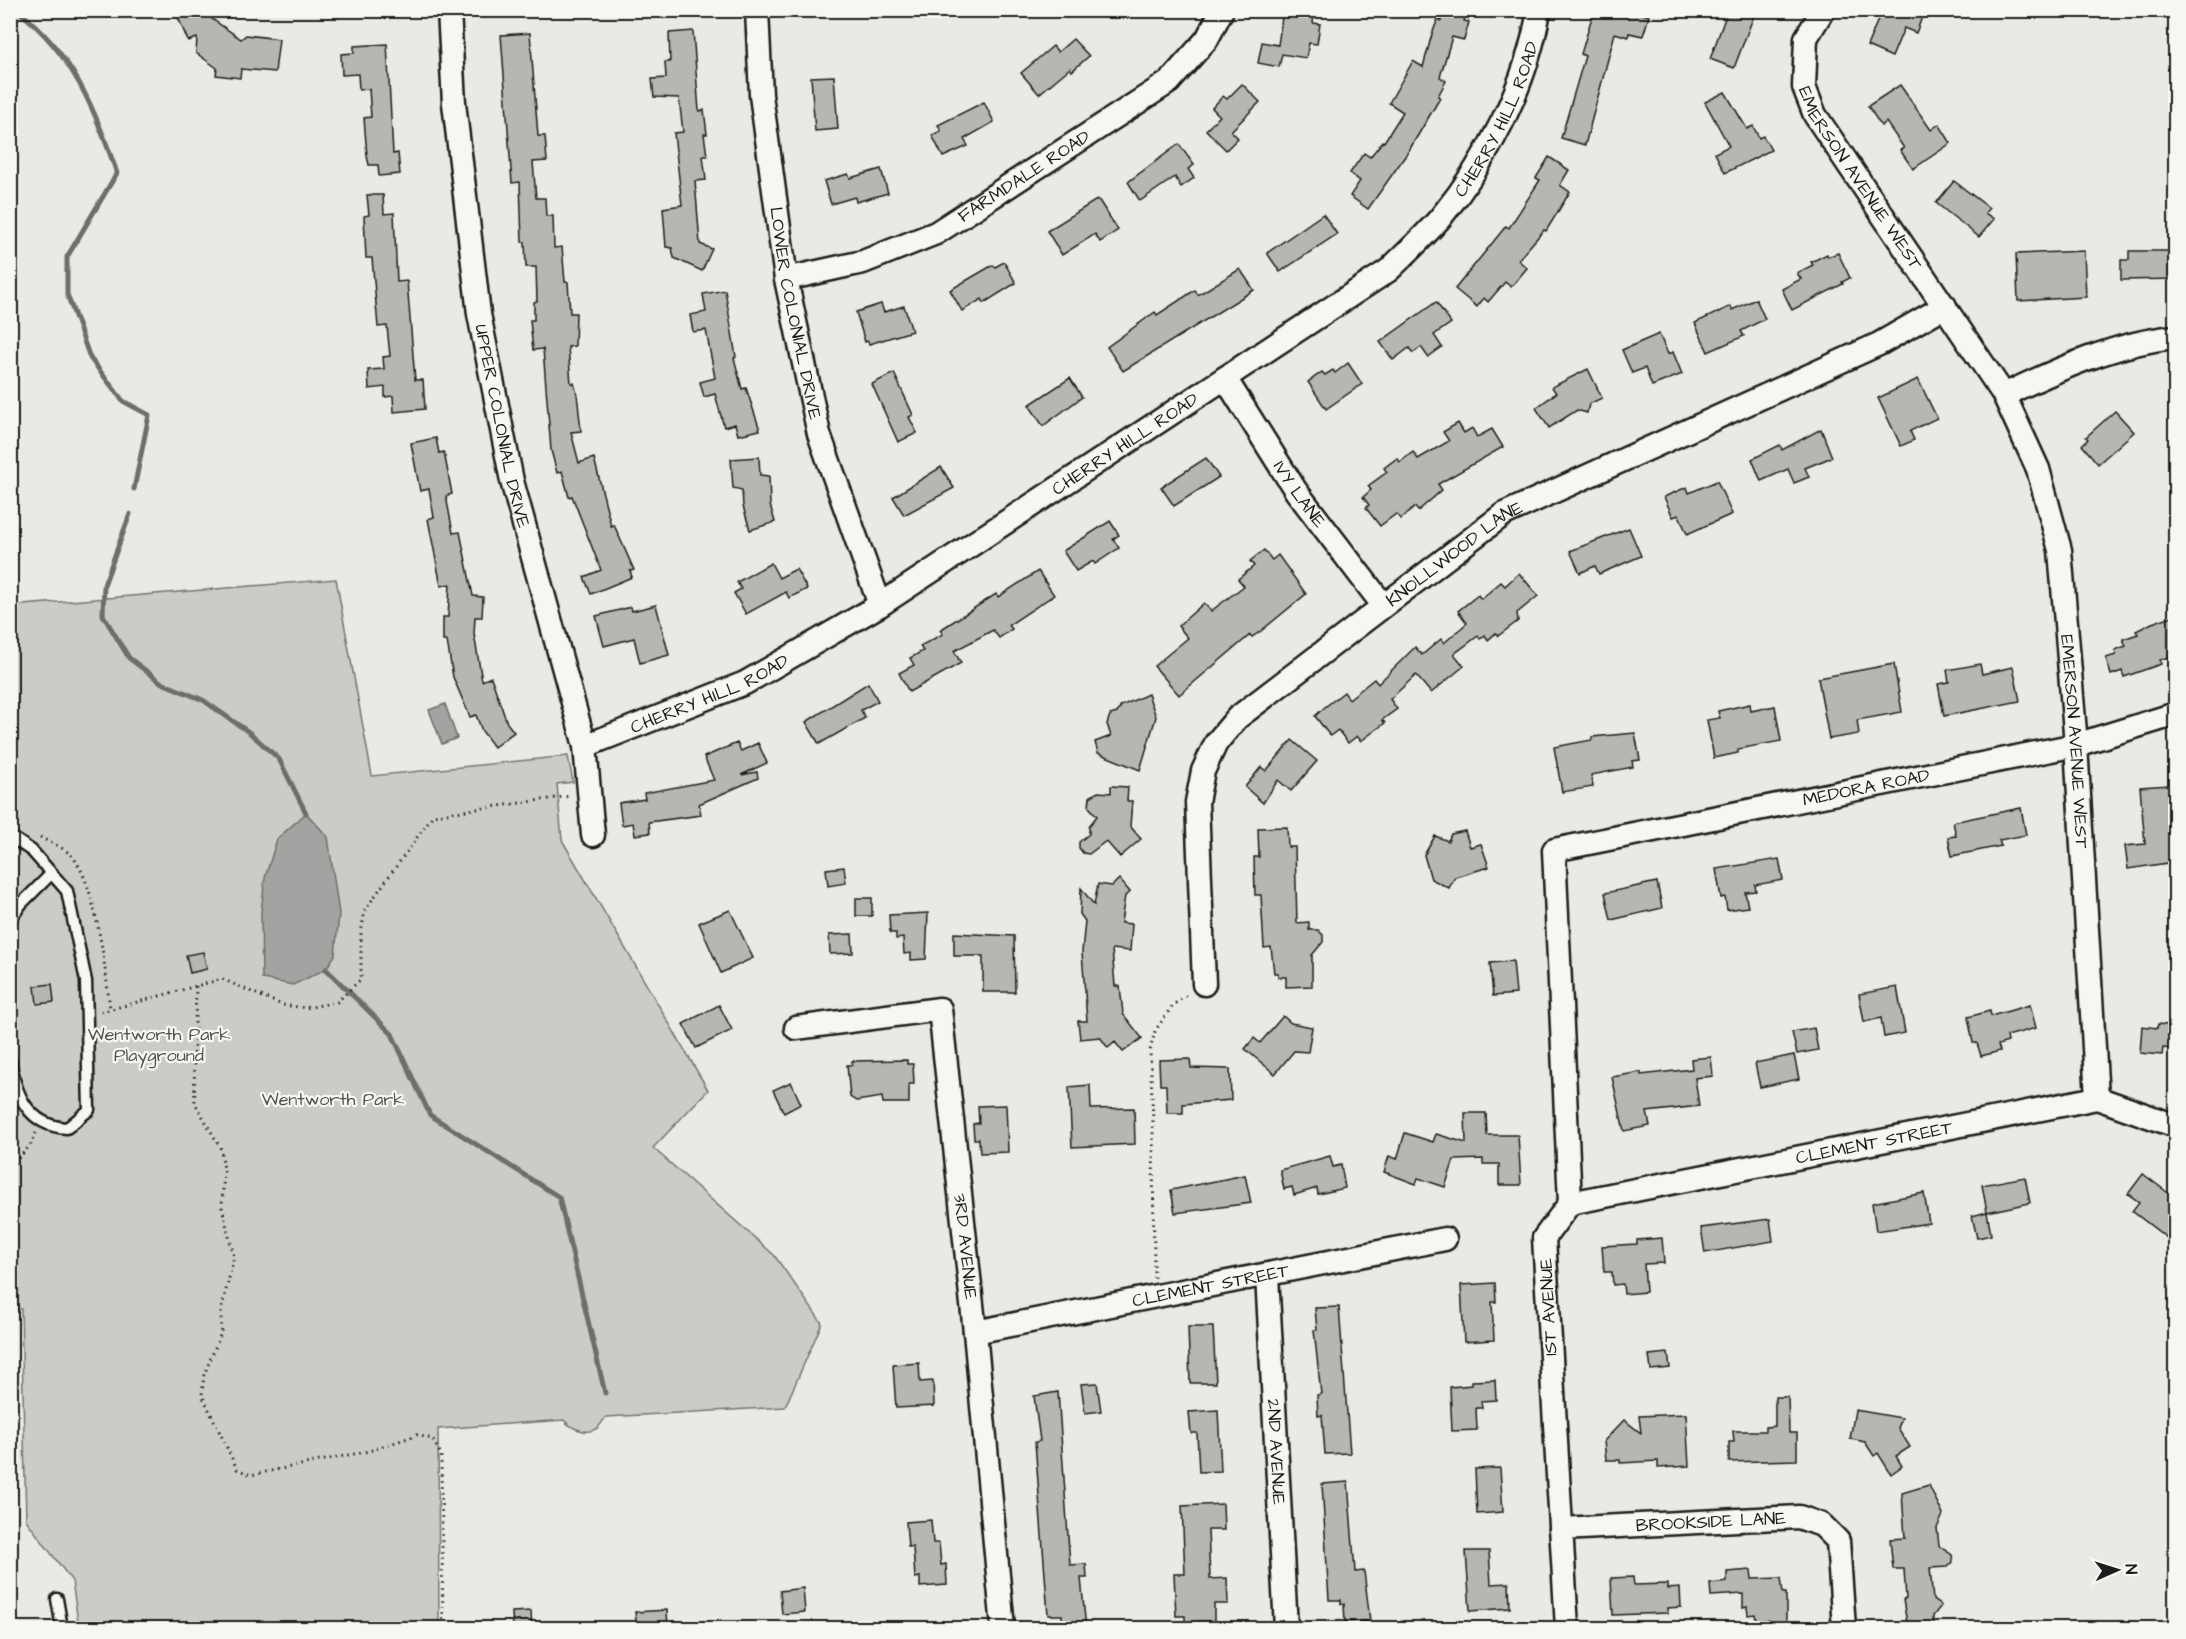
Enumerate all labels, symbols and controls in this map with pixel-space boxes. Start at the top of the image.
street label: CHERRY HILL ROAD [1448,38,1545,202]
street label: EMERSON AVENUE WEST [1792,83,1928,276]
street label: FARMDALE ROAD [953,124,1095,229]
street label: LOWER COLONIAL DRIVE [763,205,828,422]
street label: UPPER COLONIAL DRIVE [468,322,536,531]
street label: CHERRY HILL ROAD [1047,387,1204,502]
street label: IVY LANE [1267,456,1332,533]
street label: KNOLLWOOD LANE [1381,495,1527,613]
street label: EMERSON AVENUE WEST [2054,633,2094,850]
street label: CHERRY HILL ROAD [627,648,794,740]
street label: MEDORA ROAD [1801,763,1932,813]
park label: Wentworth Park Playground [88,1022,230,1069]
park label: Wentworth Park [262,1087,404,1112]
street label: CLEMENT STREET [1794,1115,1955,1171]
street label: 3RD AVENUE [947,1192,983,1301]
street label: 1ST AVENUE [1533,1257,1564,1356]
street label: CLEMENT STREET [1130,1258,1292,1314]
street label: 2ND AVENUE [1261,1398,1291,1506]
street label: BROOKSIDE LANE [1635,1506,1787,1538]
north arrow [2087,1540,2147,1600]
text: N [2120,1564,2142,1575]

